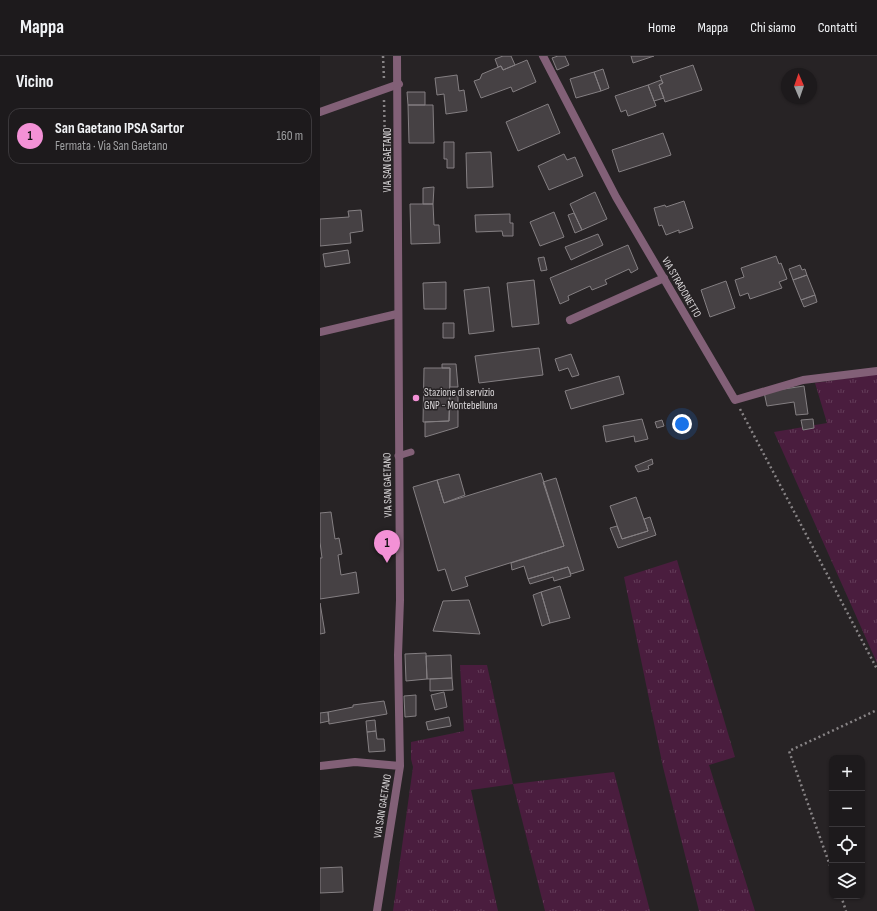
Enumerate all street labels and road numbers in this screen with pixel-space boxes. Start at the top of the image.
street label: VIA SAN GAETANO [381,128,394,192]
street label: VIA STRADONETTO [659,255,704,320]
street label: VIA SAN GAETANO [380,452,395,518]
street label: VIA SAN GAETANO [371,773,394,839]

